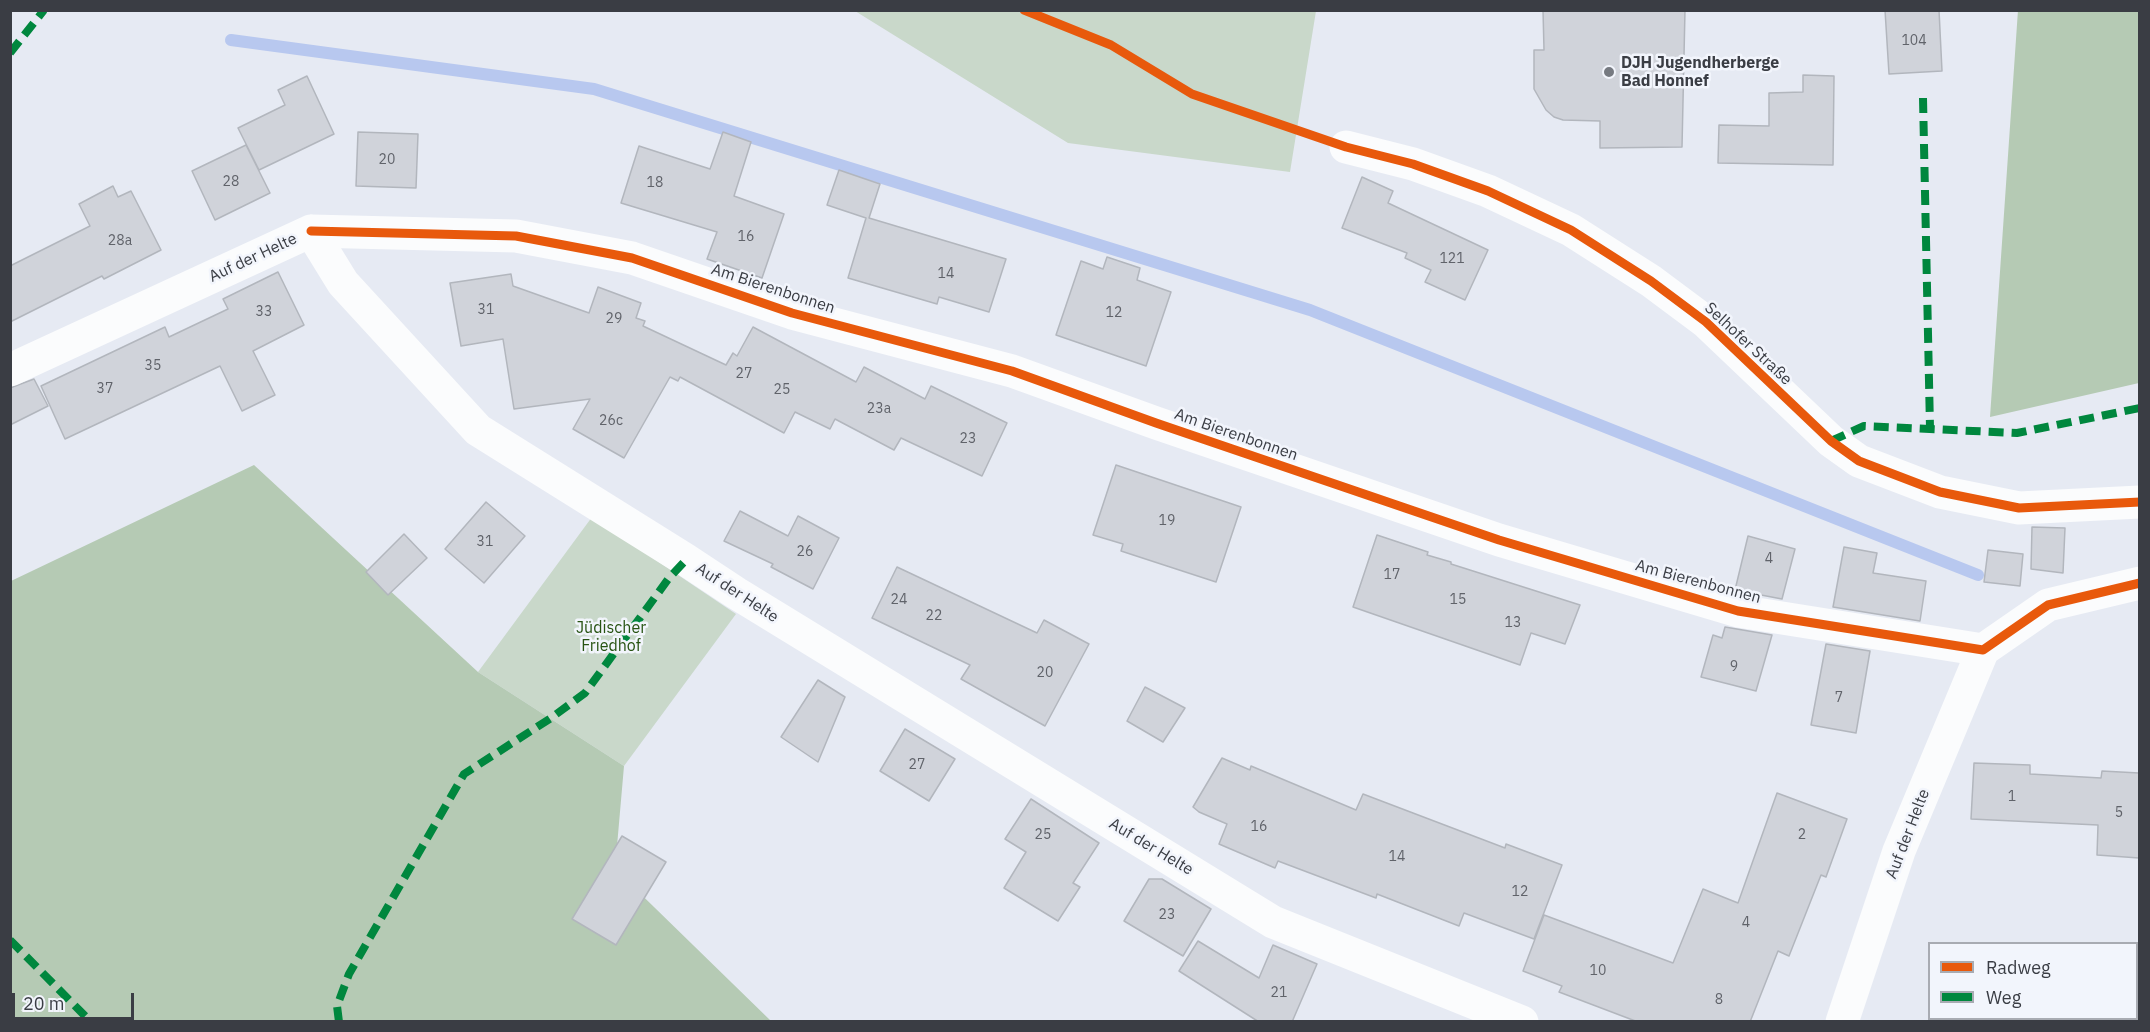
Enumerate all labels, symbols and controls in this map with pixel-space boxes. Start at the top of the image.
house number: 104 [1901,33,1927,49]
place label: DJH Jugendherberge Bad Honnef [1621,53,1779,91]
marker: DJH Jugendherberge Bad Honnef [1602,65,1616,79]
house number: 20 [379,152,395,168]
house number: 28 [223,174,239,190]
house number: 18 [647,175,663,191]
street label: Auf der Helte [206,229,300,287]
house number: 16 [738,229,754,245]
house number: 28a [108,233,132,249]
house number: 121 [1439,251,1465,267]
street label: Am Bierenbonnen [709,260,837,318]
house number: 14 [938,266,954,282]
street label: Selhofer Straße [1700,299,1796,389]
house number: 31 [478,302,494,318]
house number: 33 [256,304,272,320]
house number: 12 [1106,305,1122,321]
house number: 29 [606,311,622,327]
house number: 35 [145,358,161,374]
house number: 27 [736,366,752,382]
house number: 37 [97,381,113,397]
house number: 25 [774,382,790,398]
house number: 23a [867,401,891,417]
street label: Am Bierenbonnen [1172,405,1300,465]
house number: 26c [599,413,623,429]
house number: 23 [960,431,976,447]
house number: 19 [1159,513,1175,529]
house number: 31 [477,534,493,550]
house number: 26 [797,544,813,560]
house number: 4 [1765,551,1773,567]
street label: Am Bierenbonnen [1633,556,1763,608]
street label: Auf der Helte [692,559,782,627]
house number: 17 [1384,567,1400,583]
house number: 24 [891,592,907,608]
house number: 15 [1450,592,1466,608]
house number: 22 [926,608,942,624]
house number: 13 [1505,615,1521,631]
park label: Jüdischer Friedhof [576,618,646,656]
house number: 9 [1730,659,1738,675]
house number: 20 [1037,665,1053,681]
house number: 7 [1835,690,1843,706]
house number: 27 [909,757,925,773]
street label: Auf der Helte [1882,786,1934,882]
house number: 1 [2008,789,2016,805]
house number: 5 [2115,805,2123,821]
street label: Auf der Helte [1105,814,1197,880]
house number: 16 [1251,819,1267,835]
house number: 25 [1035,827,1051,843]
house number: 2 [1798,827,1806,843]
house number: 14 [1389,849,1405,865]
house number: 12 [1512,884,1528,900]
house number: 23 [1159,907,1175,923]
house number: 4 [1742,915,1750,931]
legend [1928,942,2138,1020]
text: Radweg [1986,956,2051,979]
house number: 10 [1590,963,1606,979]
scale bar [15,981,136,1019]
house number: 21 [1271,985,1287,1001]
text: Weg [1986,986,2021,1009]
text: 20 m [23,992,65,1015]
house number: 8 [1715,992,1723,1008]

